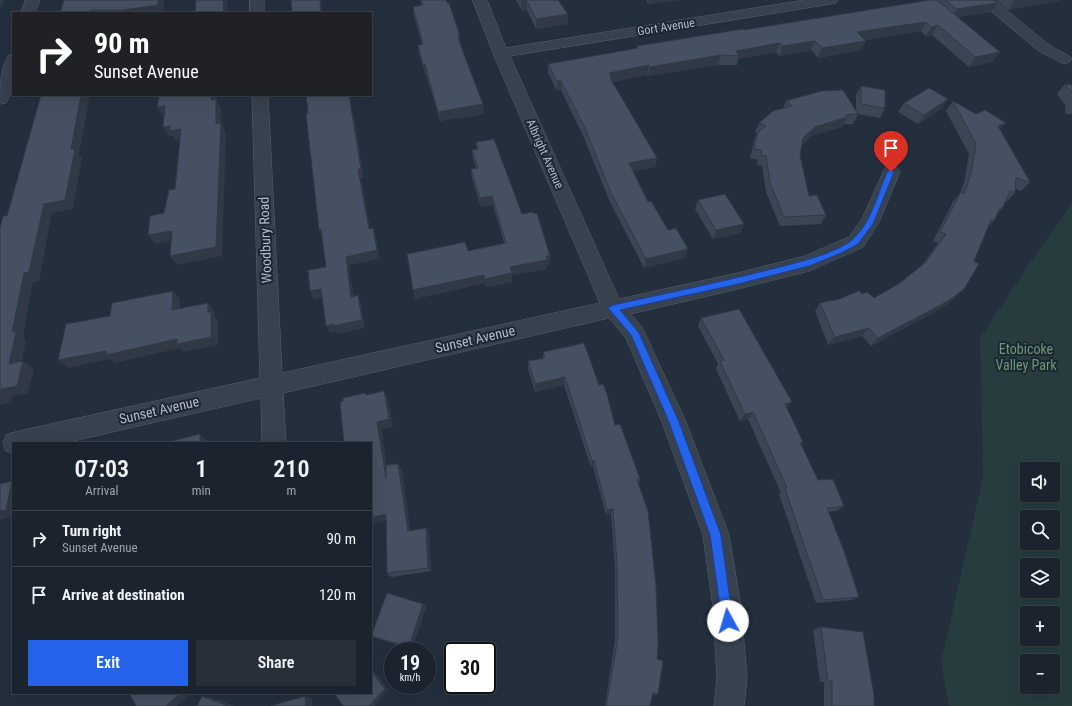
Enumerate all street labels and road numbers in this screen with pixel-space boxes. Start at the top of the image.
street label: Gort Avenue [636,15,696,38]
street label: Albright Avenue [523,117,567,191]
street label: Woodbury Road [255,196,275,284]
street label: Sunset Avenue [434,322,517,356]
street label: Sunset Avenue [118,393,201,427]

